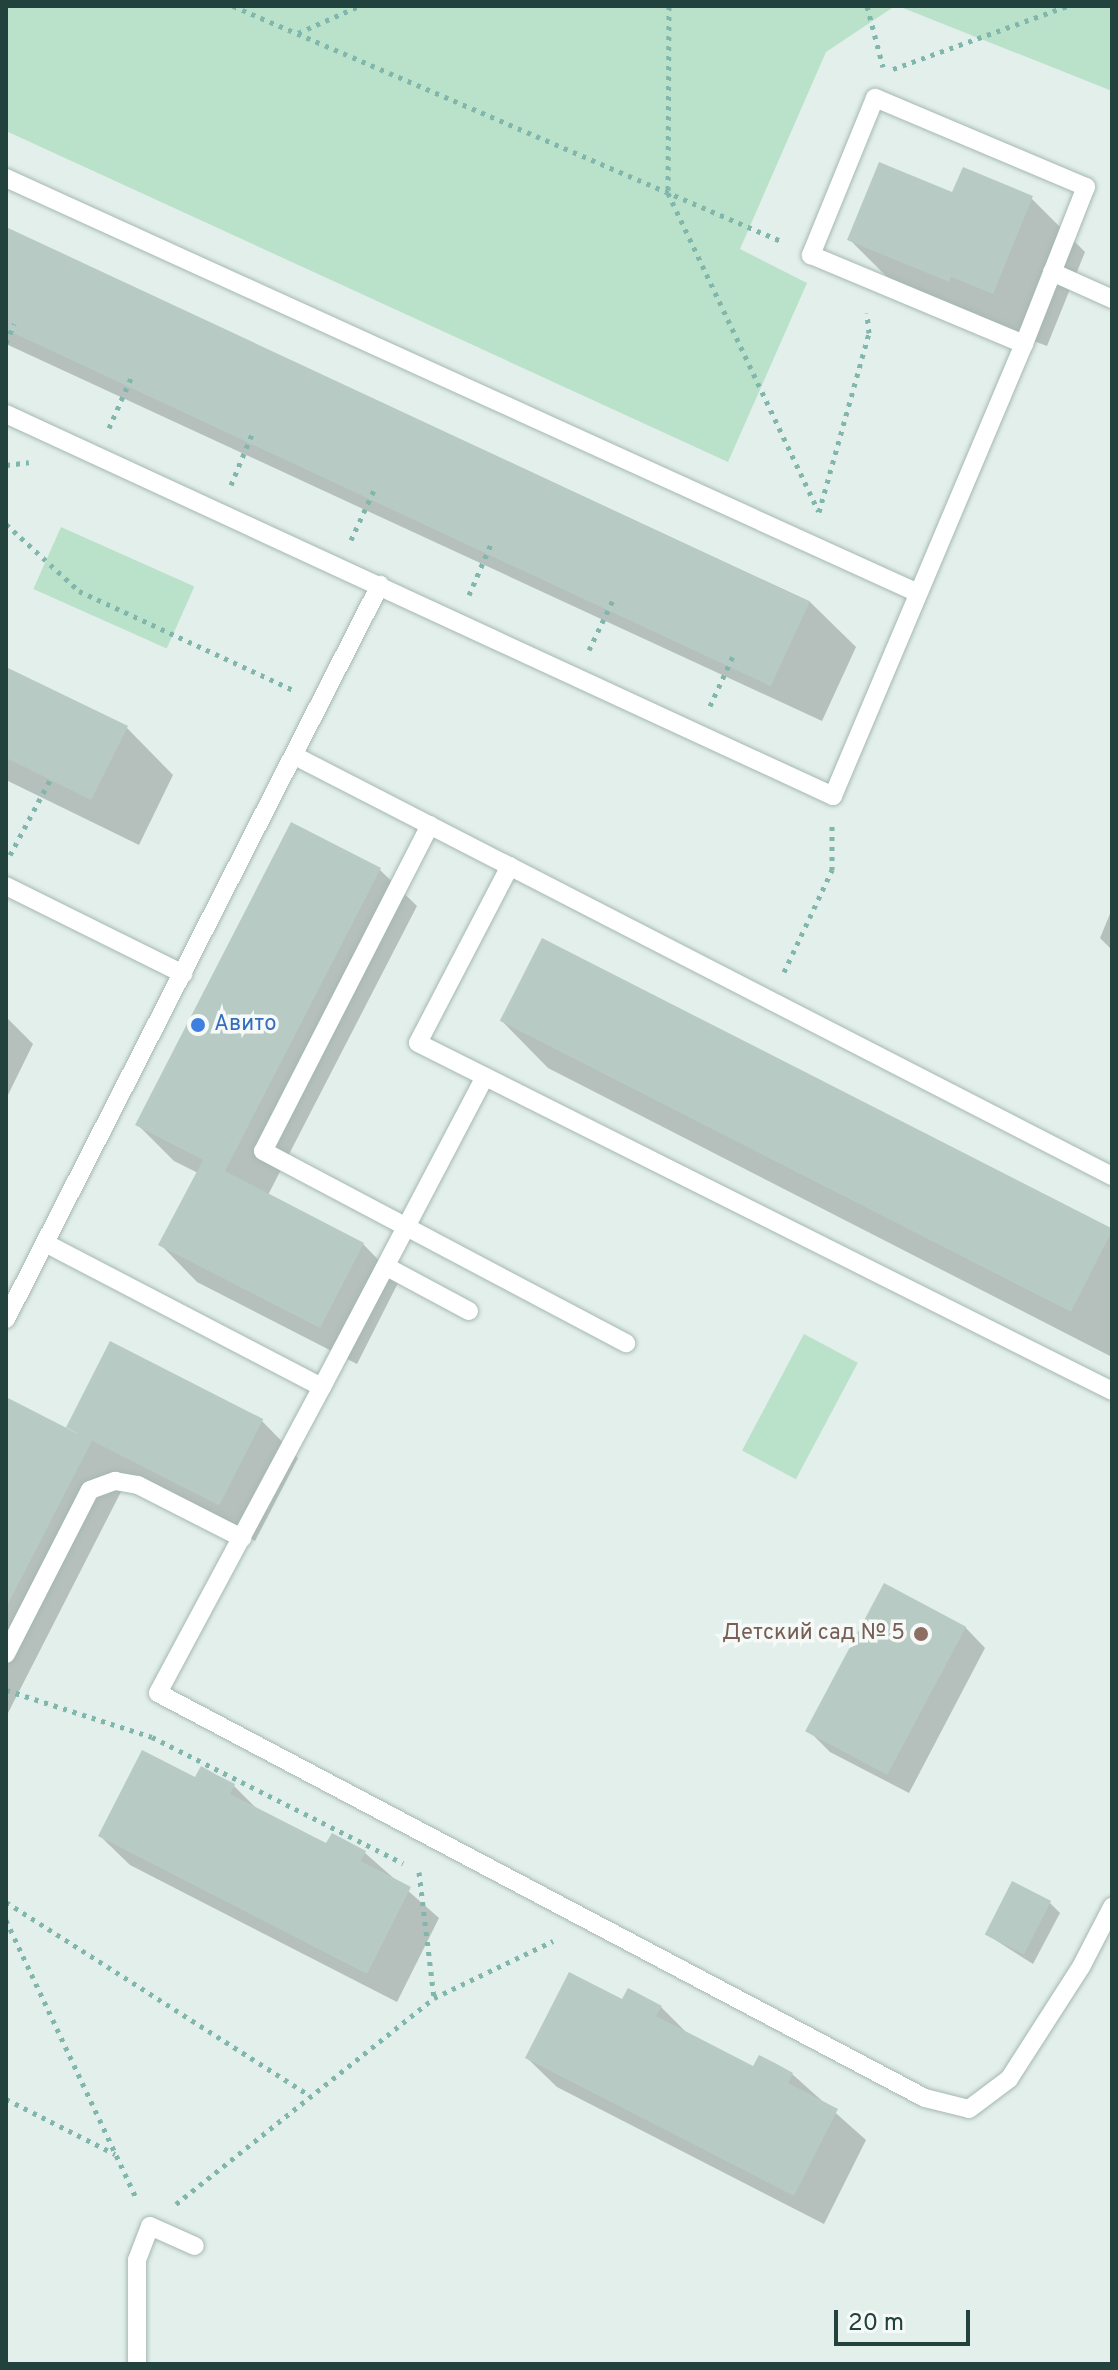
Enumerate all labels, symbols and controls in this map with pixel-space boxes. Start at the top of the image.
place label: Авито [214,1012,277,1038]
marker: Авито [189,1016,207,1034]
place label: Детский сад № 5 [722,1621,905,1647]
marker: Детский сад № 5 [912,1625,930,1643]
scale bar [838,2294,974,2344]
text: 20 m [848,2309,904,2339]

